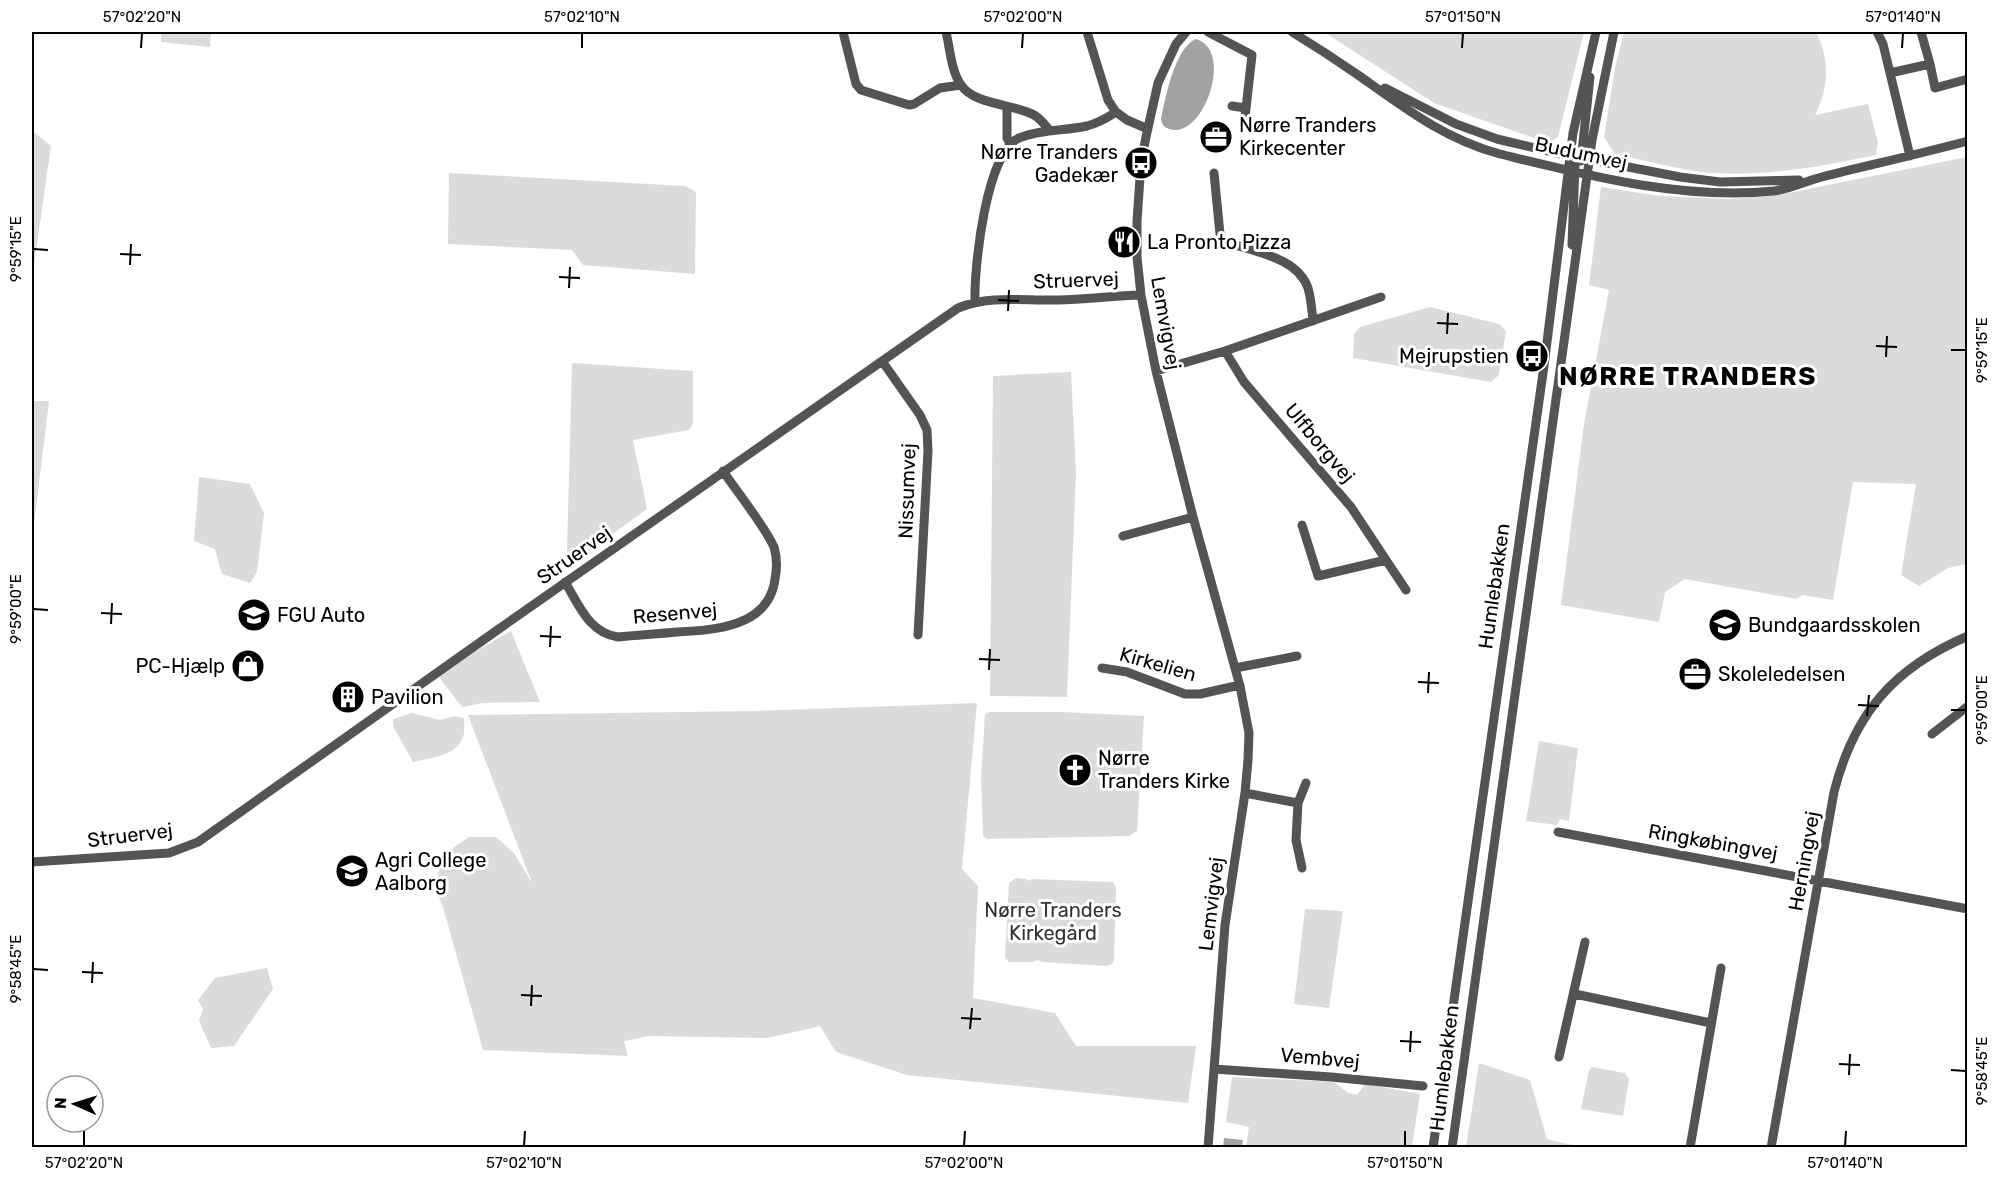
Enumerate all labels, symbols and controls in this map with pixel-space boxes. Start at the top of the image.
text: 57°02'20"N [103,8,181,26]
text: 57°02'10"N [544,8,620,26]
text: 57°02'00"N [983,8,1063,26]
text: 57°01'50"N [1425,8,1501,26]
text: 57°01'40"N [1865,8,1941,26]
place label: Nørre Tranders Kirkecenter [1239,113,1376,160]
office icon: Nørre Tranders Kirkecenter [1198,119,1234,155]
street label: Budumvej [1533,132,1629,174]
place label: Nørre Tranders Gadekær [981,140,1118,187]
bus stop icon: Nørre Tranders Gadekær [1123,145,1159,181]
text: 9°59'15"E [7,216,25,282]
restaurant icon: La Pronto Pizza [1106,224,1142,260]
place label: La Pronto Pizza [1147,230,1291,254]
street label: Struervej [1033,267,1119,293]
street label: Lemvigvej [1146,274,1186,372]
text: 9°59'15"E [1973,317,1991,383]
bus stop icon: Mejrupstien [1514,338,1550,374]
place label: Mejrupstien [1399,344,1509,368]
district label: NØRRE TRANDERS [1559,361,1817,392]
street label: Ulfborgvej [1280,398,1360,488]
street label: Nissumvej [893,443,921,539]
street label: Struervej [532,521,616,589]
street label: Humlebakken [1473,522,1515,650]
text: 9°59'00"E [7,574,25,644]
school or university icon: FGU Auto [236,597,272,633]
street label: Resenvej [632,597,718,629]
place label: FGU Auto [277,603,365,627]
school or university icon: Bundgaardsskolen [1707,607,1743,643]
place label: Bundgaardsskolen [1748,613,1921,637]
street label: Kirkelien [1117,642,1199,686]
shop icon: PC-Hjælp [230,648,266,684]
place label: PC-Hjælp [135,654,225,678]
office icon: Skoleledelsen [1677,656,1713,692]
place label: Skoleledelsen [1718,662,1845,686]
text: 9°59'00"E [1973,675,1991,745]
building icon: Pavilion [330,679,366,715]
place label: Pavilion [371,685,444,709]
place label: Nørre Tranders Kirke [1098,746,1230,793]
church icon: Nørre Tranders Kirke [1057,752,1093,788]
street label: Herningvej [1783,809,1825,913]
street label: Struervej [86,818,174,852]
street label: Ringkøbingvej [1646,819,1780,865]
place label: Agri College Aalborg [375,848,486,895]
school or university icon: Agri College Aalborg [334,853,370,889]
street label: Lemvigvej [1193,856,1229,952]
park label: Nørre Tranders Kirkegård [984,898,1122,945]
text: 9°58'45"E [7,935,25,1003]
street label: Humlebakken [1424,1004,1464,1132]
text: 9°58'45"E [1973,1037,1991,1105]
street label: Vembvej [1279,1043,1361,1073]
north arrow [45,1074,105,1134]
text: N [51,1097,70,1109]
text: 57°02'20"N [45,1154,123,1172]
text: 57°02'10"N [486,1154,562,1172]
text: 57°02'00"N [924,1154,1004,1172]
text: 57°01'50"N [1367,1154,1443,1172]
text: 57°01'40"N [1807,1154,1883,1172]

